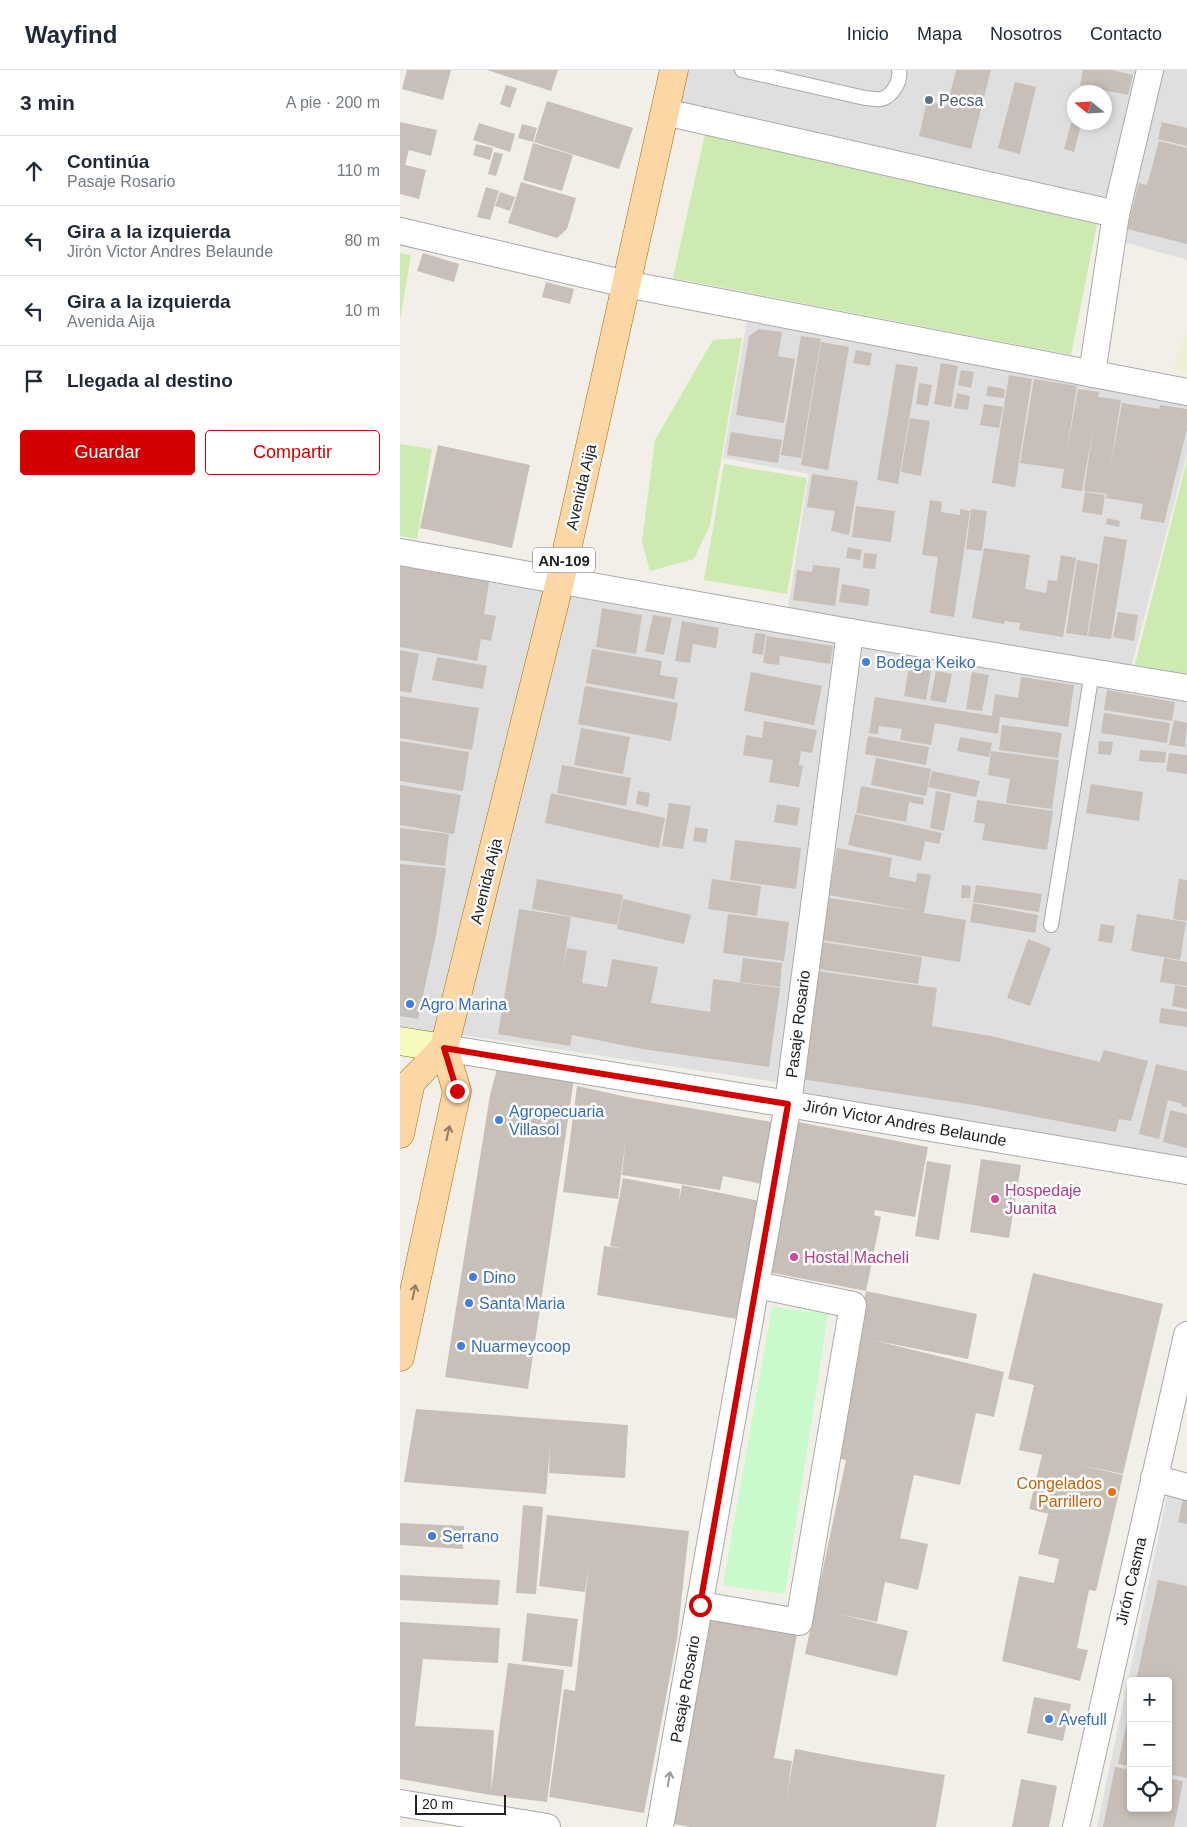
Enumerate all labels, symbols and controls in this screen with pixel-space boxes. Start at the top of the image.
text: Wayfind [25,21,117,48]
text: Inicio [847,24,889,44]
text: Mapa [917,24,962,44]
text: Nosotros [990,24,1062,44]
text: Contacto [1090,24,1162,44]
north arrow [1067,85,1112,130]
text: 3 min [20,91,75,114]
place label: Pecsa [939,92,984,109]
text: A pie · 200 m [286,94,380,111]
marker: Pecsa [923,94,935,106]
text: Continúa [67,151,149,172]
icon: ahead [20,157,48,185]
text: 110 m [337,162,380,179]
text: Pasaje Rosario [67,173,176,190]
text: Gira a la izquierda [67,221,231,242]
icon: left [20,227,48,255]
text: 80 m [344,232,380,249]
text: Jirón Victor Andres Belaunde [67,243,273,260]
text: Gira a la izquierda [67,291,231,312]
icon: left [20,297,48,325]
text: 10 m [344,302,380,319]
text: Avenida Aija [67,313,155,330]
icon: arrive [20,367,48,395]
text: Llegada al destino [67,370,233,391]
button: Guardar [20,430,195,475]
button: Compartir [205,430,380,475]
street label: Avenida Aija [563,442,599,532]
road number: AN-109 [533,548,595,572]
place label: Bodega Keiko [876,654,976,671]
marker: Bodega Keiko [860,656,872,668]
street label: Avenida Aija [467,836,505,926]
street label: Pasaje Rosario [783,969,813,1079]
place label: Agro Marina [420,996,507,1013]
marker: Agro Marina [404,998,416,1010]
route end [446,1080,469,1103]
street label: Jirón Victor Andres Belaunde [802,1097,1008,1149]
place label: Agropecuaria Villasol [509,1103,604,1138]
marker: Agropecuaria Villasol [493,1114,505,1126]
one-way arrow [444,1126,453,1142]
place label: Hospedaje Juanita [1005,1182,1082,1217]
marker: Hospedaje Juanita [989,1193,1001,1205]
place label: Hostal Macheli [804,1249,909,1266]
marker: Hostal Macheli [788,1251,800,1263]
place label: Dino [483,1269,516,1286]
marker: Dino [467,1271,479,1283]
one-way arrow [410,1285,419,1301]
place label: Santa Maria [479,1295,565,1312]
marker: Santa Maria [463,1297,475,1309]
place label: Nuarmeycoop [471,1338,571,1355]
marker: Nuarmeycoop [455,1340,467,1352]
place label: Congelados Parrillero [1017,1475,1102,1510]
marker: Congelados Parrillero [1106,1486,1118,1498]
place label: Serrano [442,1528,499,1545]
marker: Serrano [426,1530,438,1542]
street label: Jirón Casma [1113,1535,1149,1627]
route start [689,1594,712,1617]
street label: Pasaje Rosario [667,1634,703,1744]
map controls [1127,1677,1172,1812]
button: + [1127,1677,1172,1722]
place label: Avefull [1059,1711,1107,1728]
marker: Avefull [1043,1713,1055,1725]
button: − [1127,1722,1172,1767]
button: locate [1127,1767,1172,1812]
one-way arrow [664,1771,674,1787]
scale bar [415,1792,506,1815]
text: 20 m [422,1796,453,1812]

